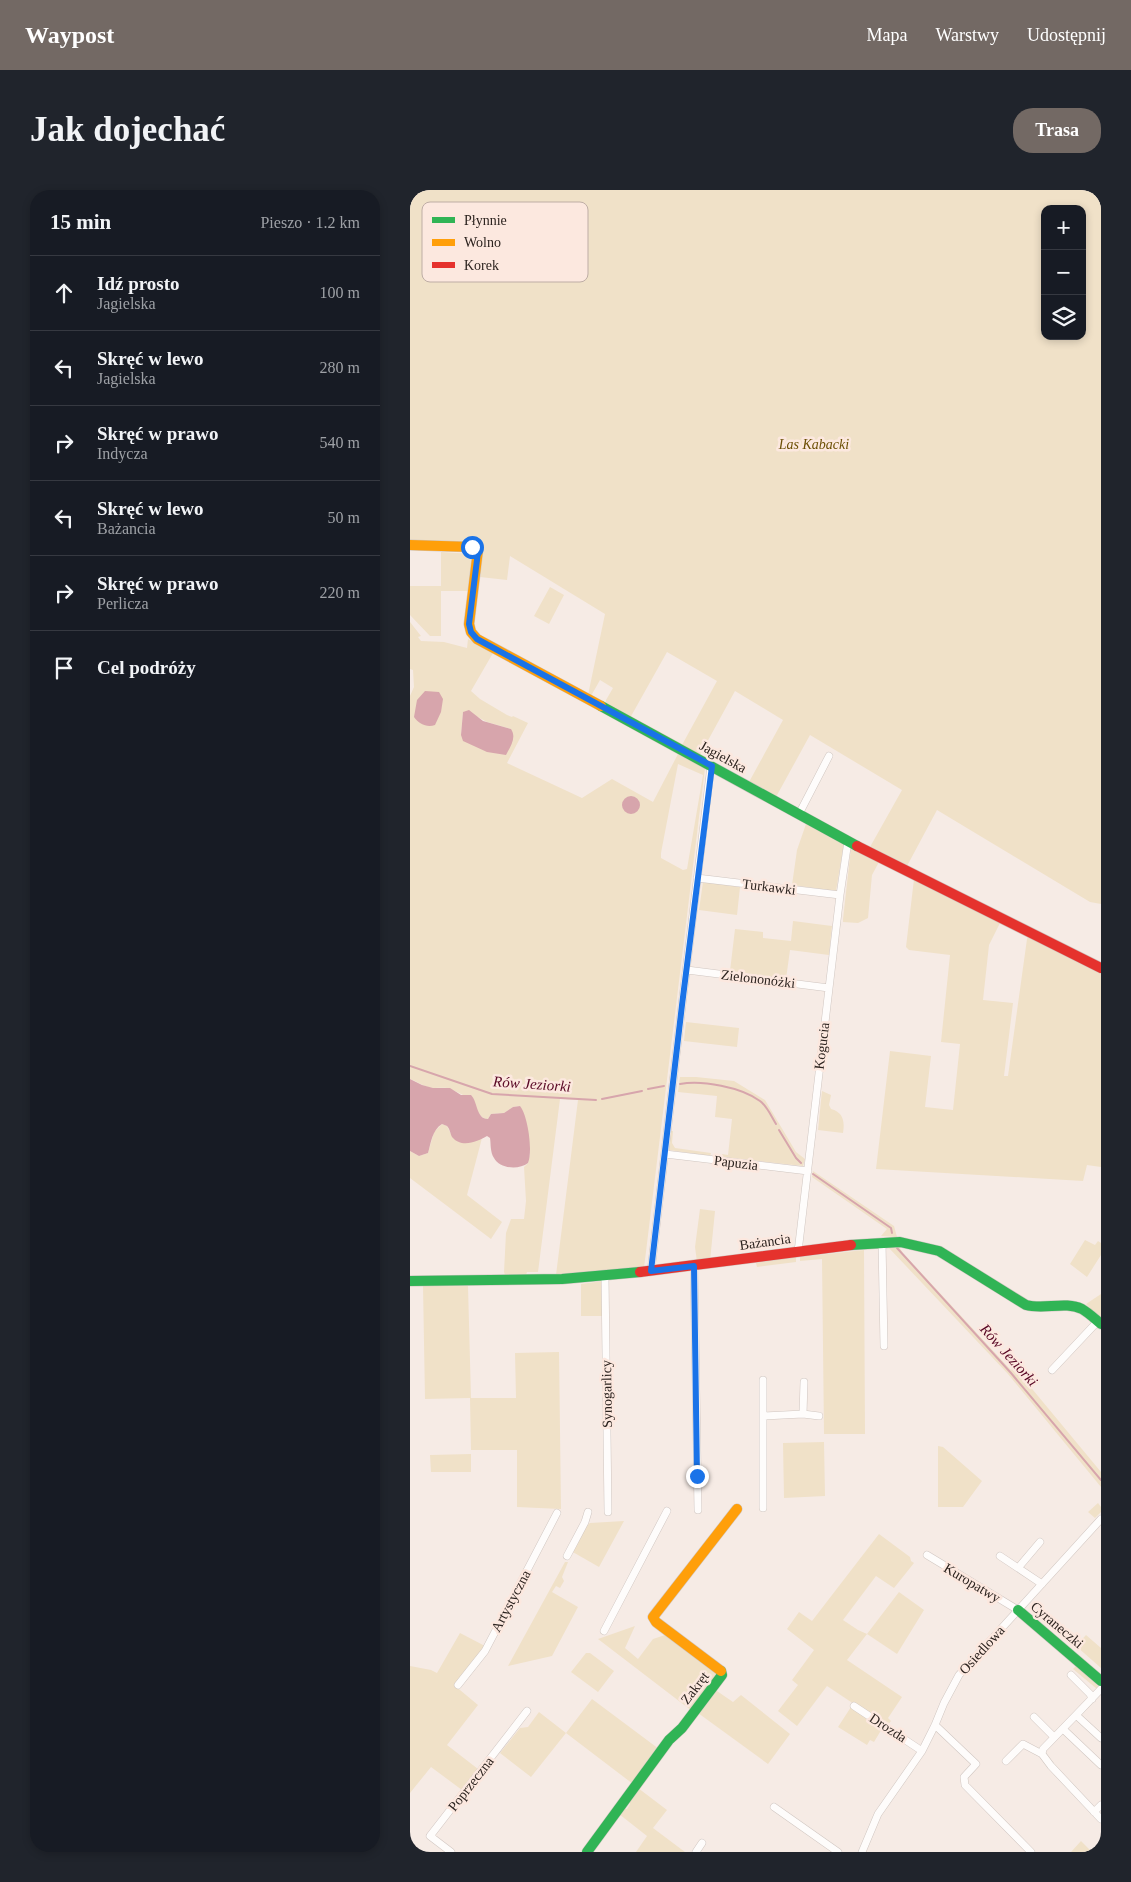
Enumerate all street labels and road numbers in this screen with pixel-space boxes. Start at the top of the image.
street label: Jagielska [697,738,750,776]
street label: Turkawki [741,876,797,898]
street label: Zielononóżki [720,967,796,991]
street label: Kogucia [812,1021,832,1070]
street label: Papuzia [713,1153,760,1173]
street label: Bażancia [739,1231,792,1253]
street label: Synogarlicy [599,1360,615,1428]
street label: Kuropatwy [941,1560,1003,1606]
street label: Artystyczna [488,1567,534,1634]
street label: Cyraneczki [1028,1599,1086,1651]
street label: Osiedlowa [956,1622,1008,1677]
street label: Zakręt [678,1669,712,1707]
street label: Drozda [867,1710,910,1746]
street label: Poprzeczna [445,1753,497,1814]

